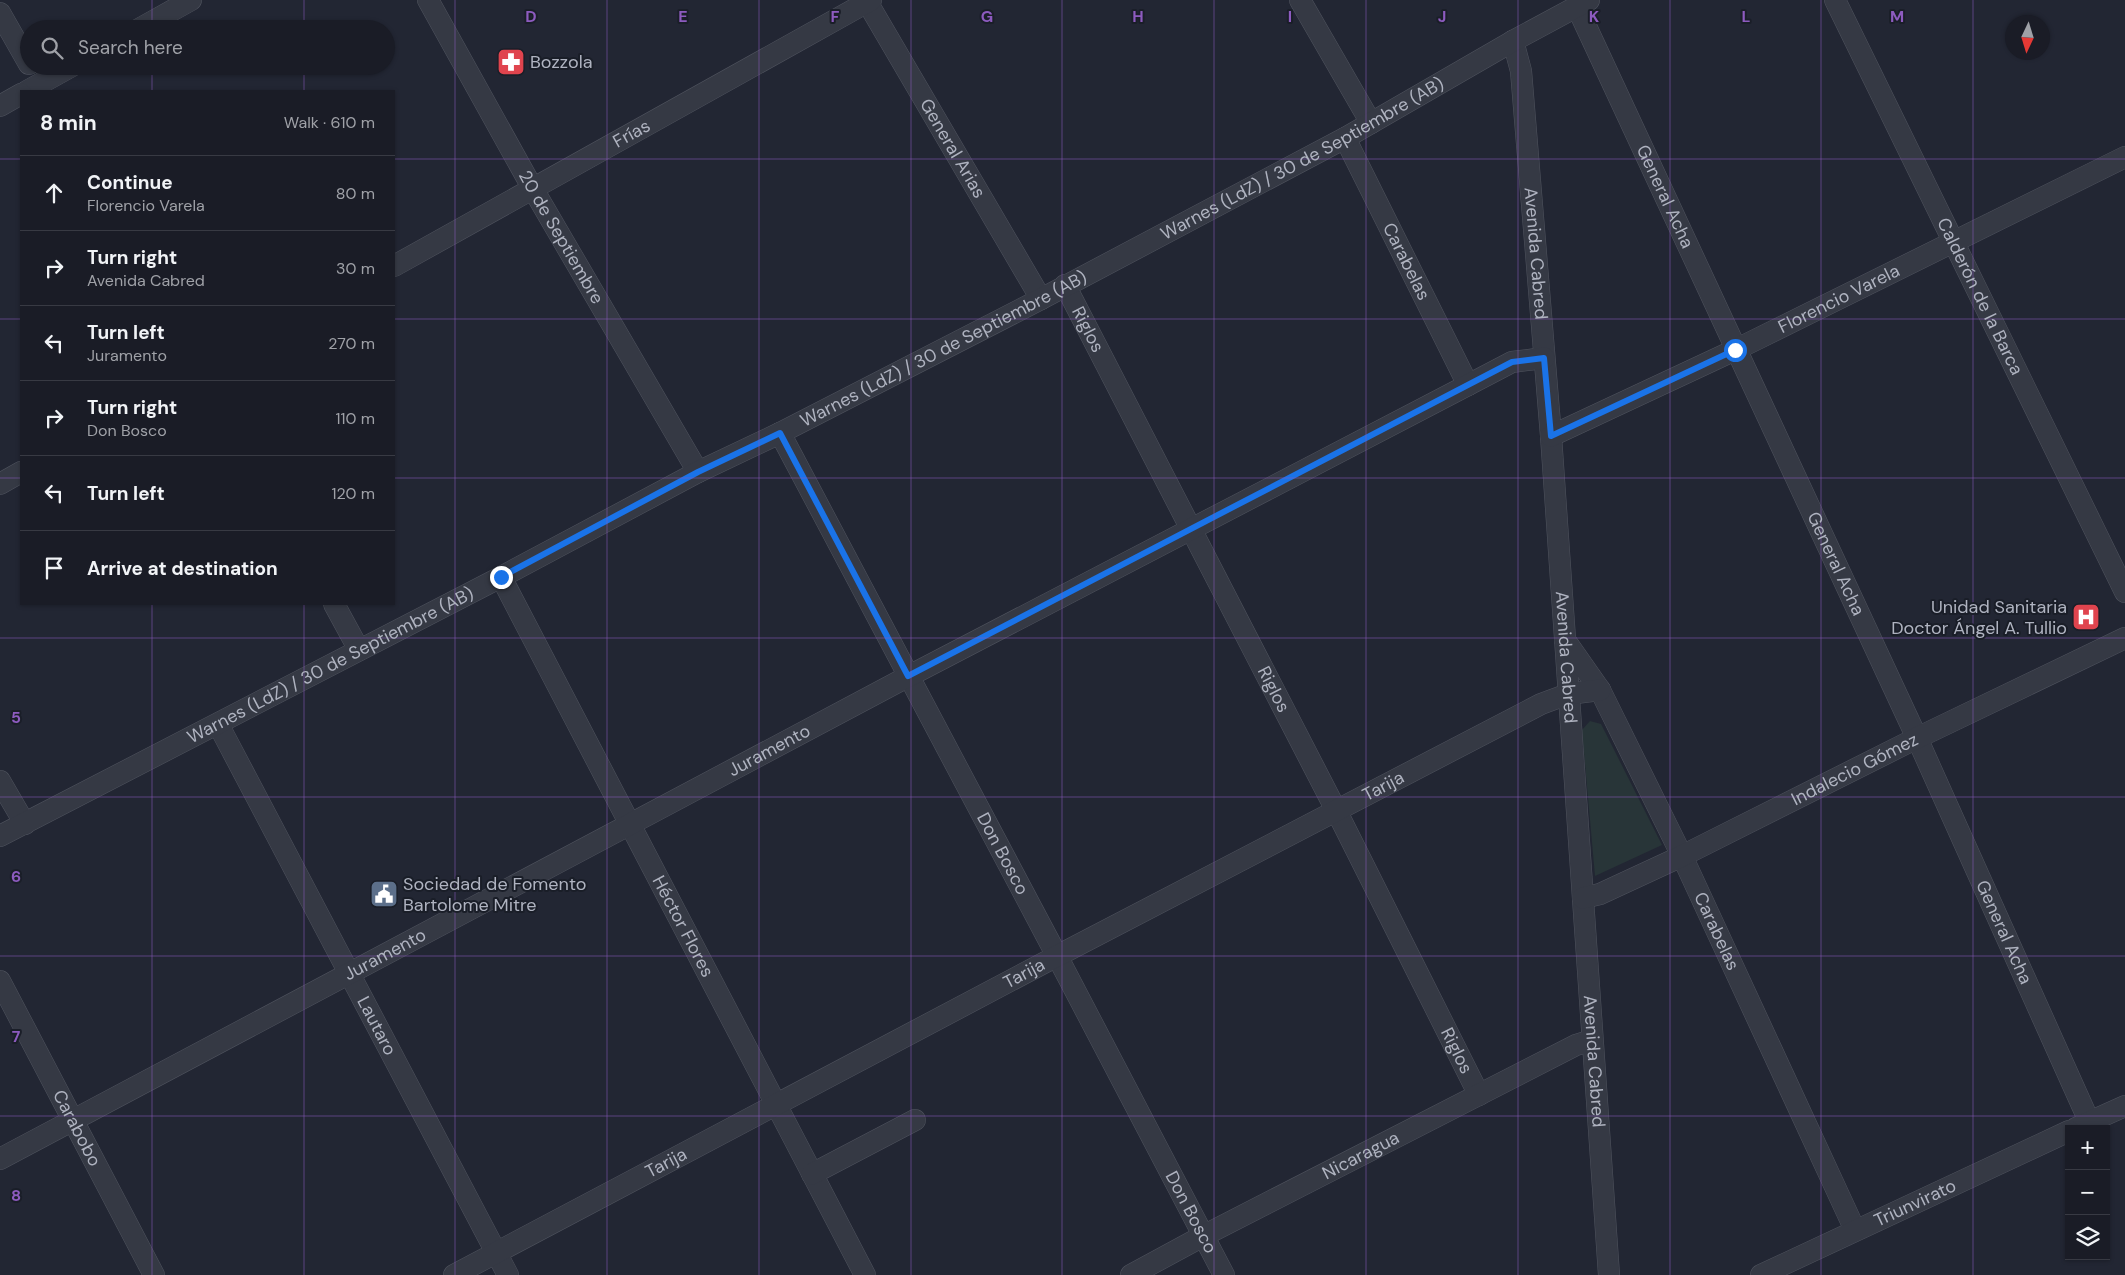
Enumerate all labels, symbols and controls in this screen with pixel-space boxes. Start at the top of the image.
text: D [525,6,537,27]
text: E [678,6,688,27]
text: F [831,6,840,27]
text: G [981,6,993,27]
text: H [1132,6,1144,27]
text: I [1288,6,1292,27]
text: J [1438,6,1446,27]
text: K [1589,6,1600,27]
text: L [1742,6,1751,27]
text: M [1890,6,1904,27]
north arrow [2005,15,2050,60]
search box [20,20,395,75]
icon: search [38,34,66,62]
text: Search here [78,35,183,60]
pharmacy icon: Bozzola [496,47,526,77]
place label: Bozzola [530,50,593,74]
street label: Warnes (LdZ) / 30 de Septiembre (AB) [1156,71,1448,246]
street label: General Arias [914,94,991,203]
text: 8 min [40,109,97,137]
text: Walk · 610 m [284,112,375,133]
street label: Frías [609,114,655,154]
street label: General Acha [1631,141,1700,252]
street label: 20 de Septiembre [513,166,609,308]
text: Continue [87,170,173,195]
icon: ahead [40,179,68,207]
text: 80 m [336,183,375,204]
street label: Avenida Cabred [1519,186,1553,320]
text: Florencio Varela [87,195,205,216]
street label: Calderón de la Barca [1931,214,2029,379]
street label: Carabelas [1377,219,1436,304]
text: Turn right [87,245,177,270]
icon: right [40,254,68,282]
text: 30 m [336,258,375,279]
street label: Florencio Varela [1774,258,1904,339]
street label: Warnes (LdZ) / 30 de Septiembre (AB) [796,265,1091,433]
text: Avenida Cabred [87,270,205,291]
street label: Riglos [1066,302,1110,357]
text: Turn left [87,320,165,345]
icon: left [40,329,68,357]
text: 270 m [328,333,375,354]
route start [1724,339,1747,362]
text: Juramento [87,345,167,366]
text: Turn right [87,395,177,420]
icon: right [40,404,68,432]
text: 110 m [336,408,375,429]
text: Don Bosco [87,420,167,441]
icon: left [40,479,68,507]
text: Turn left [87,481,165,506]
text: 120 m [331,483,375,504]
street label: General Acha [1802,508,1870,619]
icon: arrive [40,554,68,582]
text: Arrive at destination [87,556,278,581]
route end [490,566,513,589]
street label: Warnes (LdZ) / 30 de Septiembre (AB) [183,581,478,749]
street label: Avenida Cabred [1550,590,1583,724]
place label: Unidad Sanitaria Doctor Ángel A. Tullio [1891,595,2067,640]
hospital icon: Unidad Sanitaria Doctor Ángel A. Tullio [2071,602,2101,632]
street label: Riglos [1252,662,1296,717]
text: 5 [11,707,21,728]
street label: Juramento [724,719,815,782]
street label: Indalecio Gómez [1787,727,1922,811]
street label: Tarija [1358,765,1408,807]
street label: Don Bosco [971,808,1034,899]
text: 6 [11,866,21,887]
street label: Héctor Flores [647,871,720,981]
place label: Sociedad de Fomento Bartolome Mitre [403,872,586,917]
street label: General Acha [1970,876,2038,988]
public building icon: Sociedad de Fomento Bartolome Mitre [369,879,399,909]
street label: Carabelas [1688,888,1745,974]
street label: Juramento [340,923,430,986]
street label: Tarija [999,953,1049,994]
street label: Lautaro [351,992,402,1059]
street label: Avenida Cabred [1578,994,1611,1128]
street label: Riglos [1435,1023,1478,1078]
text: 7 [12,1026,21,1047]
street label: Carabobo [47,1086,107,1170]
map controls [2065,1125,2110,1260]
button: + [2065,1125,2110,1170]
street label: Nicaragua [1318,1126,1403,1185]
street label: Tarija [641,1142,691,1184]
street label: Don Bosco [1160,1167,1223,1258]
button: − [2065,1170,2110,1215]
street label: Triunvirato [1870,1173,1960,1233]
text: 8 [11,1185,21,1206]
button: layers [2065,1215,2110,1260]

